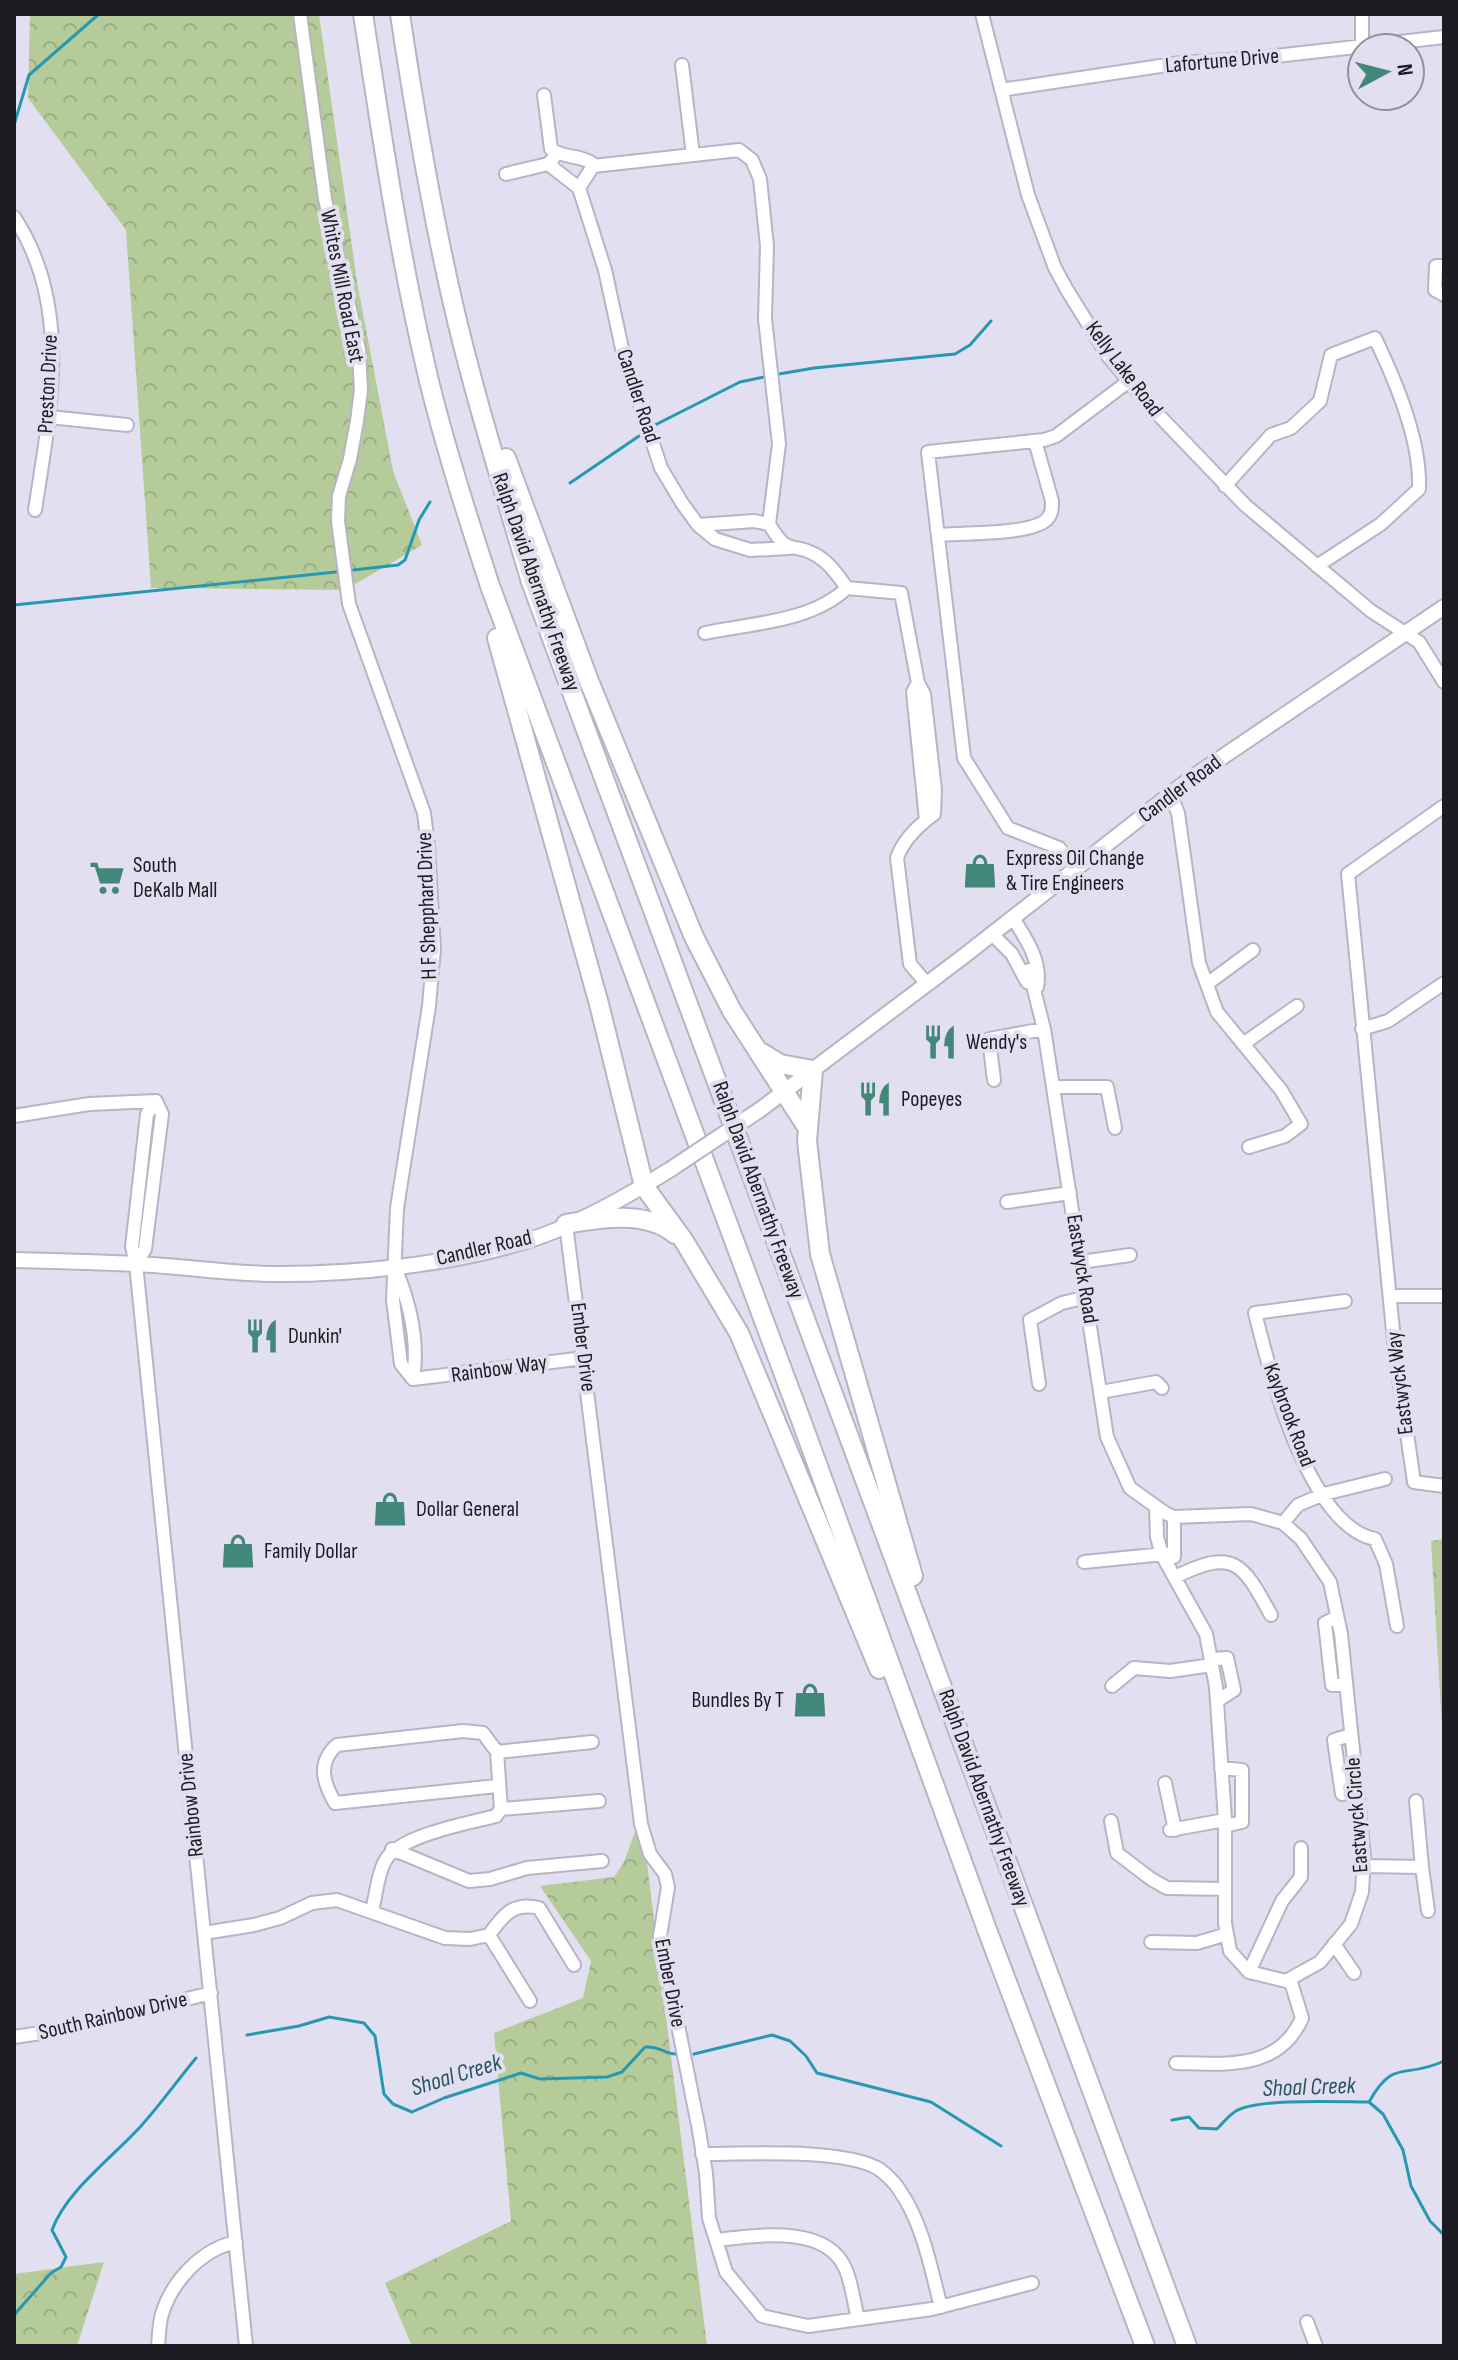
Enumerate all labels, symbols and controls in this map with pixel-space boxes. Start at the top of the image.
north arrow [1346,32,1426,112]
street label: Lafortune Drive [1164,43,1280,79]
text: N [1390,62,1418,77]
street label: Whites Mill Road East [314,207,370,365]
street label: Kelly Lake Road [1079,316,1169,422]
street label: Preston Drive [32,334,64,434]
street label: Candler Road [610,346,666,446]
street label: Ralph David Abernathy Freeway [486,469,586,695]
street label: Candler Road [1133,749,1227,829]
street label: H F Shepphard Drive [411,832,443,980]
place label: Express Oil Change & Tire Engineers [1006,845,1144,897]
place label: South DeKalb Mall [133,852,217,904]
shop icon: Express Oil Change & Tire Engineers [961,852,999,890]
supermarket icon: South DeKalb Mall [88,859,126,897]
restaurant icon: Wendy's [921,1023,959,1061]
place label: Wendy's [966,1029,1027,1056]
street label: Ralph David Abernathy Freeway [706,1078,810,1303]
restaurant icon: Popeyes [856,1080,894,1118]
place label: Popeyes [901,1086,962,1113]
street label: Eastwyck Road [1060,1213,1104,1325]
street label: Candler Road [434,1224,534,1272]
street label: Ember Drive [564,1301,602,1393]
restaurant icon: Dunkin' [243,1317,281,1355]
place label: Dunkin' [288,1323,342,1350]
street label: Eastwyck Way [1380,1329,1420,1436]
street label: Rainbow Way [449,1349,549,1389]
street label: Kaybrook Road [1257,1359,1321,1471]
shop icon: Dollar General [371,1490,409,1528]
place label: Dollar General [416,1496,519,1523]
shop icon: Family Dollar [219,1532,257,1570]
place label: Family Dollar [264,1538,358,1565]
shop icon: Bundles By T [791,1681,829,1719]
street label: Ralph David Abernathy Freeway [932,1686,1036,1911]
place label: Bundles By T [692,1687,784,1714]
street label: Rainbow Drive [172,1752,210,1858]
street label: Eastwyck Circle [1339,1756,1375,1874]
street label: Ember Drive [648,1937,692,2029]
street label: South Rainbow Drive [36,1986,190,2046]
water label: Shoal Creek [407,2047,506,2102]
water label: Shoal Creek [1262,2071,1357,2103]

